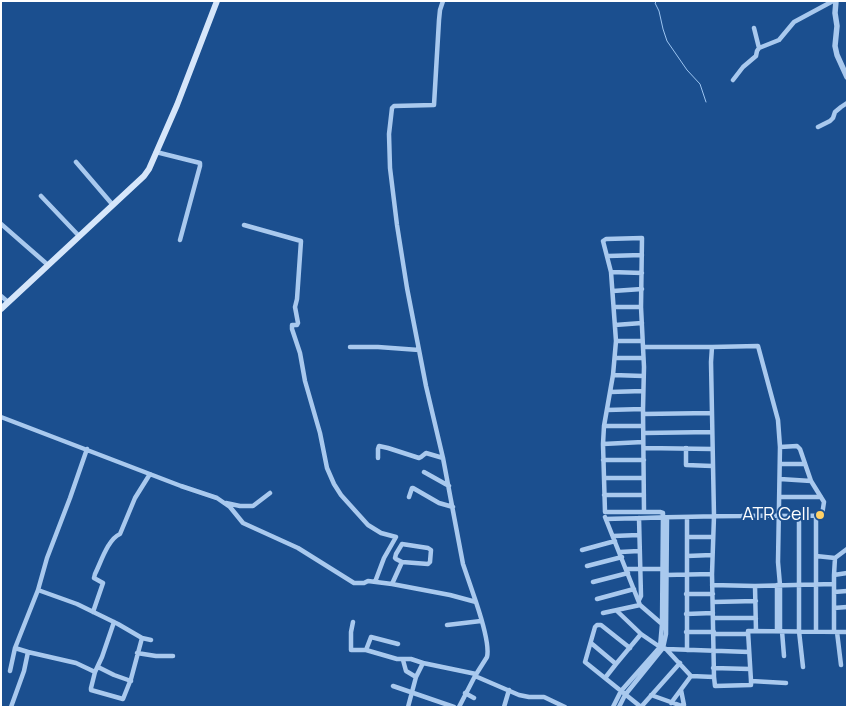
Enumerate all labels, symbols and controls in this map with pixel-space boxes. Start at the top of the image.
place label: ATR Cell [742,504,810,526]
marker: ATR Cell [814,509,826,521]

